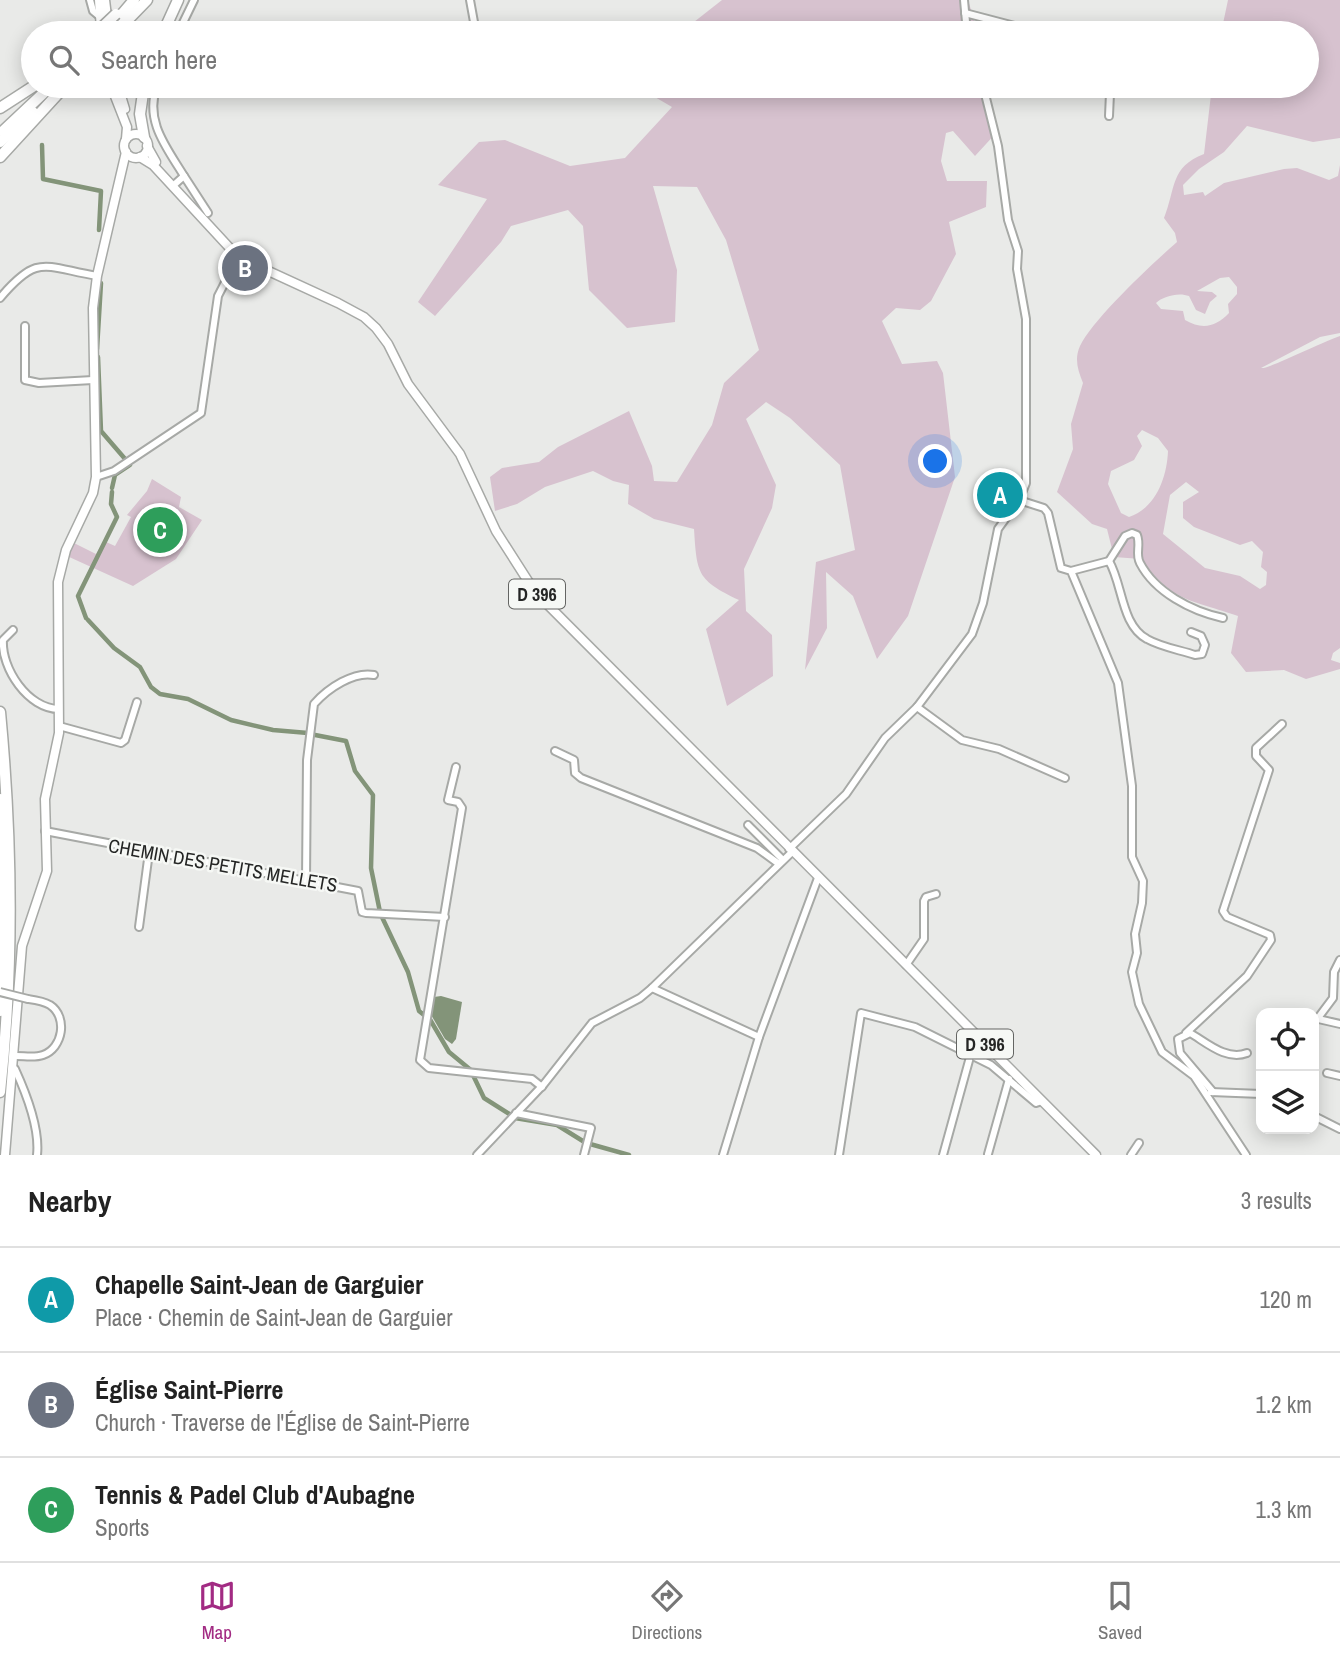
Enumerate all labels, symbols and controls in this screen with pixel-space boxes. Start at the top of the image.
search box [21,21,1319,98]
icon: search [45,41,83,79]
text: Search here [101,42,217,77]
pin: B [222,242,268,294]
your location [918,444,952,478]
pin: A [977,469,1023,521]
pin: C [137,504,183,556]
road number: D 396 [509,580,565,608]
street label: CHEMIN DES PETITS MELLETS [106,832,340,898]
map controls [1256,1008,1319,1134]
button: locate [1256,1008,1319,1071]
road number: D 396 [957,1030,1013,1058]
button: layers [1256,1071,1319,1134]
text: Nearby [28,1181,111,1221]
text: 3 results [1241,1185,1312,1216]
text: Chapelle Saint-Jean de Garguier [95,1267,423,1302]
text: A [44,1284,58,1315]
text: 120 m [1260,1284,1312,1315]
text: Place · Chemin de Saint-Jean de Garguier [95,1302,453,1333]
text: Église Saint-Pierre [95,1372,283,1407]
text: B [44,1389,58,1420]
text: 1.2 km [1255,1389,1312,1420]
text: Church · Traverse de l'Église de Saint-Pierre [95,1407,470,1438]
text: Tennis & Padel Club d'Aubagne [95,1477,415,1512]
text: C [44,1494,58,1525]
text: 1.3 km [1255,1494,1312,1525]
text: Sports [95,1512,150,1543]
tab: Map [198,1577,236,1645]
tab: Directions [631,1577,702,1645]
tab: Saved [1098,1577,1142,1645]

